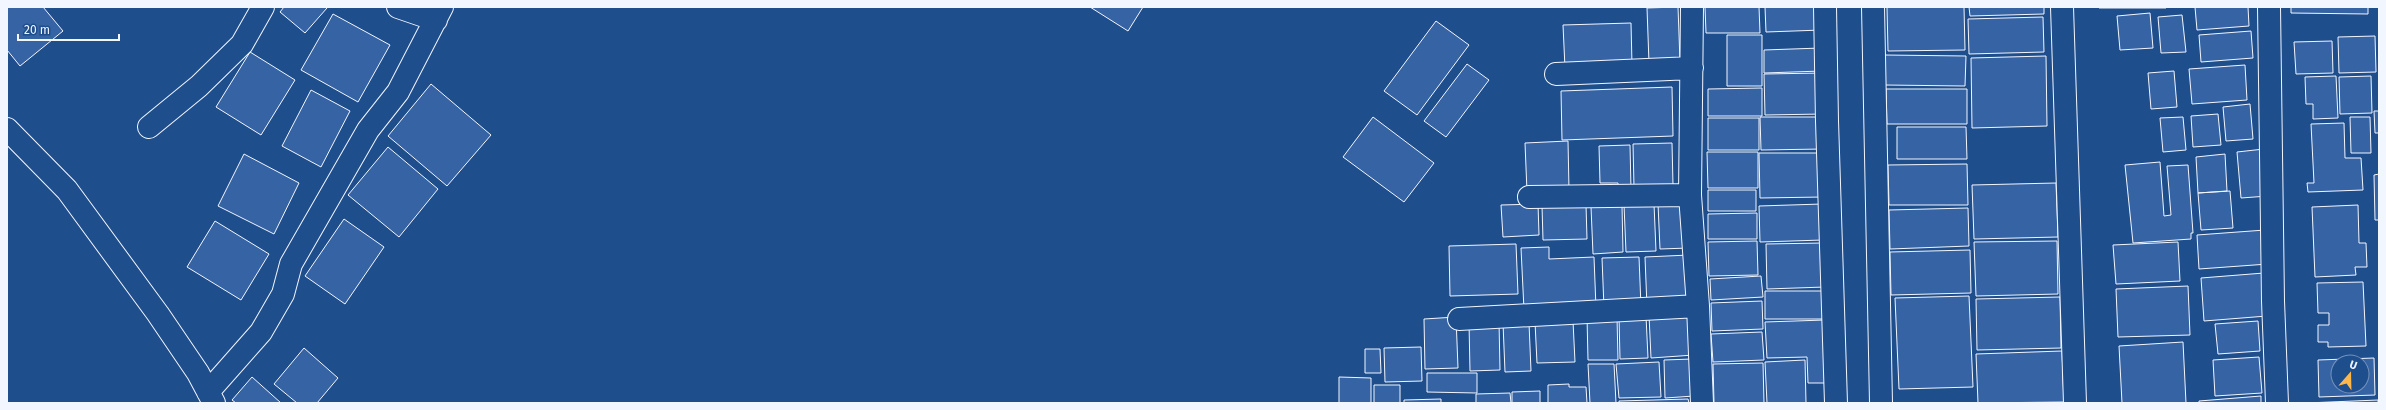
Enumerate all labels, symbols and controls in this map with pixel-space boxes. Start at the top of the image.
scale bar [18,16,119,42]
text: 20 m [24,23,50,37]
north arrow [2330,354,2370,394]
text: U [2348,358,2359,372]

